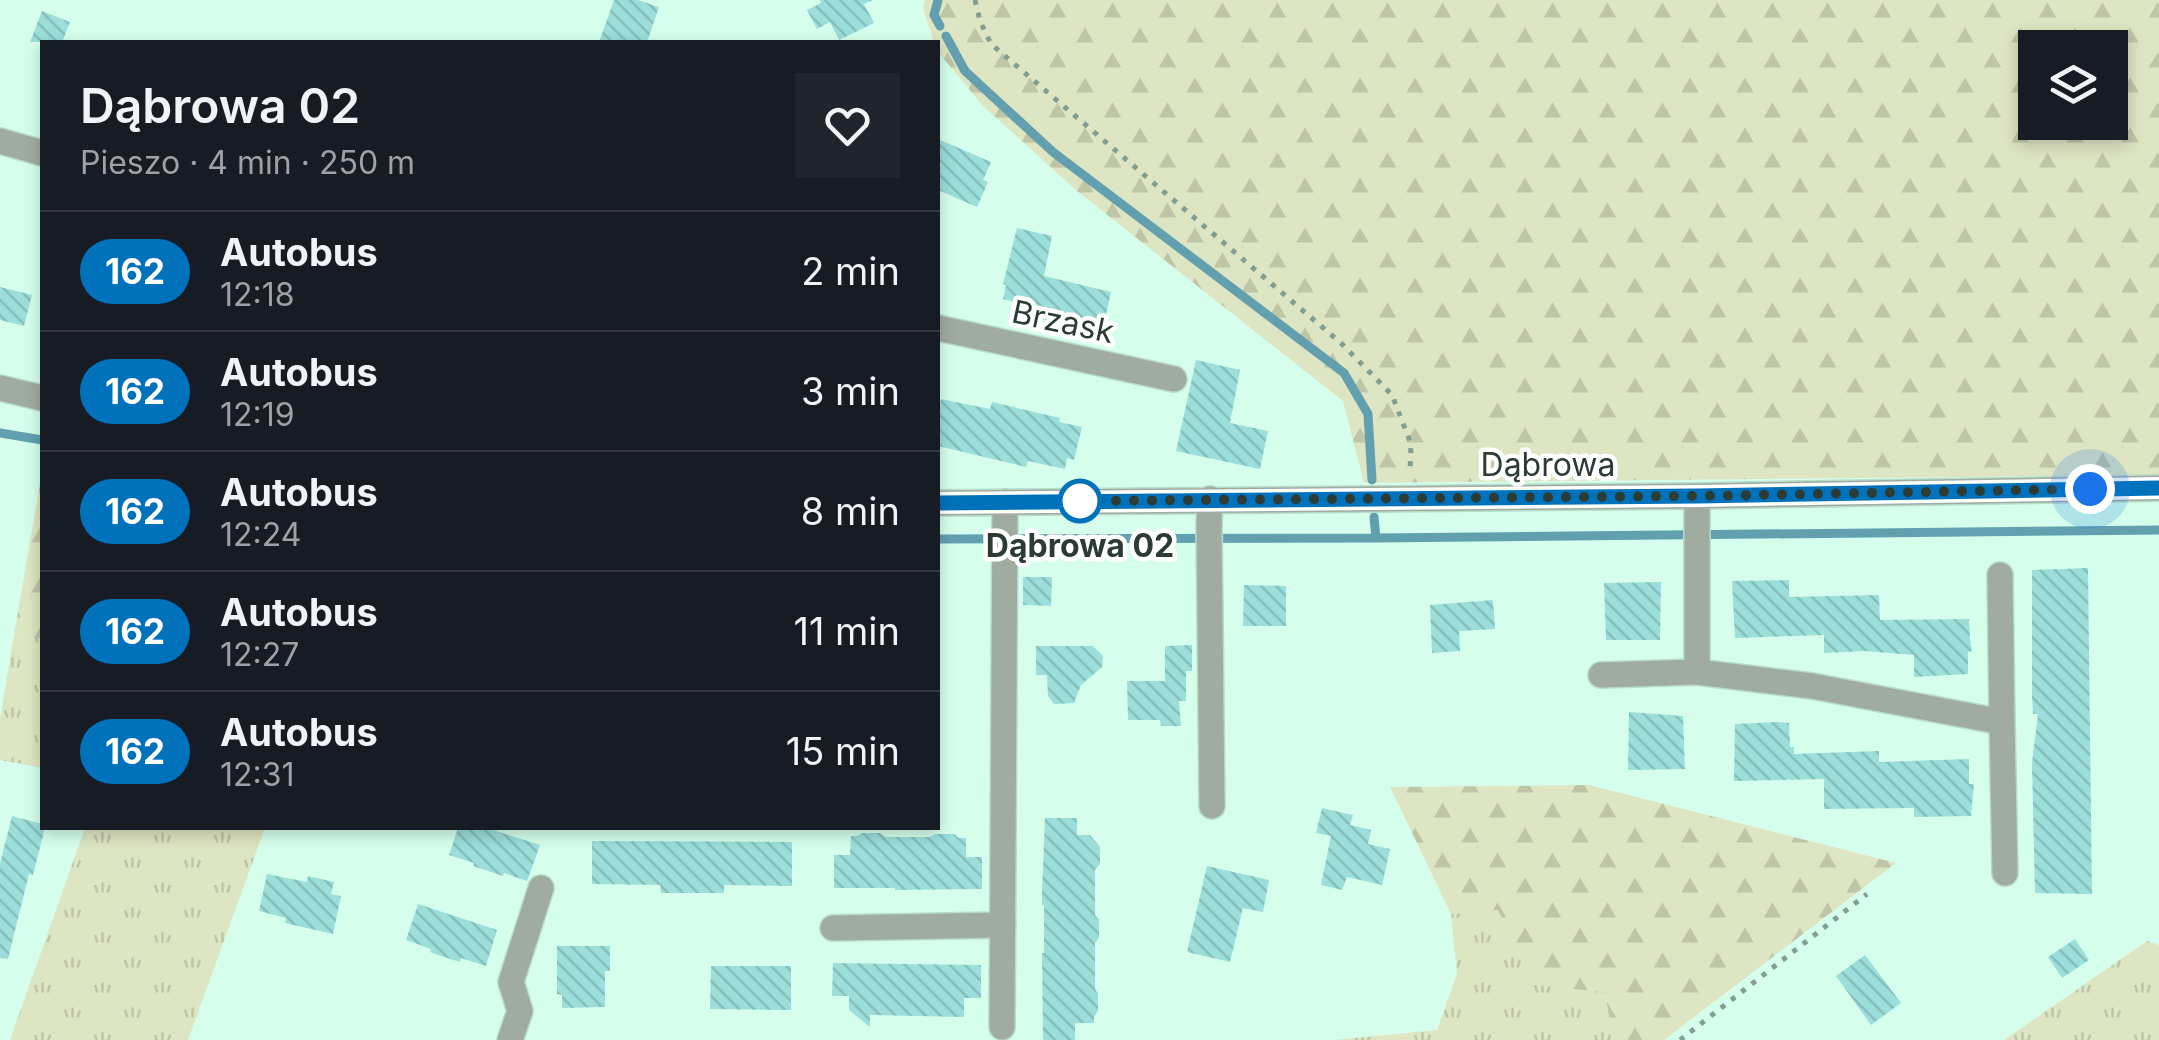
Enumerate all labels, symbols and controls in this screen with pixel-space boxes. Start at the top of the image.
map controls [2018,30,2128,140]
button: layers [2018,30,2128,140]
button: heart [795,73,900,178]
text: Dąbrowa 02 [80,76,360,135]
text: Pieszo · 4 min · 250 m [80,143,415,182]
text: Autobus [220,229,378,275]
text: 2 min [801,248,900,294]
text: 162 [105,250,165,292]
text: 12:18 [220,275,295,314]
street label: Brzask [1009,292,1118,351]
text: Autobus [220,349,378,395]
text: 3 min [801,368,900,414]
text: 162 [105,370,165,412]
text: 12:19 [220,395,295,434]
street label: Dąbrowa [1481,445,1615,484]
your location [2065,464,2115,514]
text: Autobus [220,469,378,515]
marker: Dąbrowa 02 [1059,480,1101,522]
text: 8 min [801,488,900,534]
text: 162 [105,490,165,532]
text: 12:24 [220,515,301,554]
place label: Dąbrowa 02 [986,526,1174,565]
text: Autobus [220,589,378,635]
text: 11 min [793,608,900,654]
text: 162 [105,610,165,652]
text: 12:27 [220,635,299,674]
text: Autobus [220,709,378,755]
text: 15 min [786,728,900,774]
text: 162 [105,730,165,772]
text: 12:31 [220,755,295,794]

